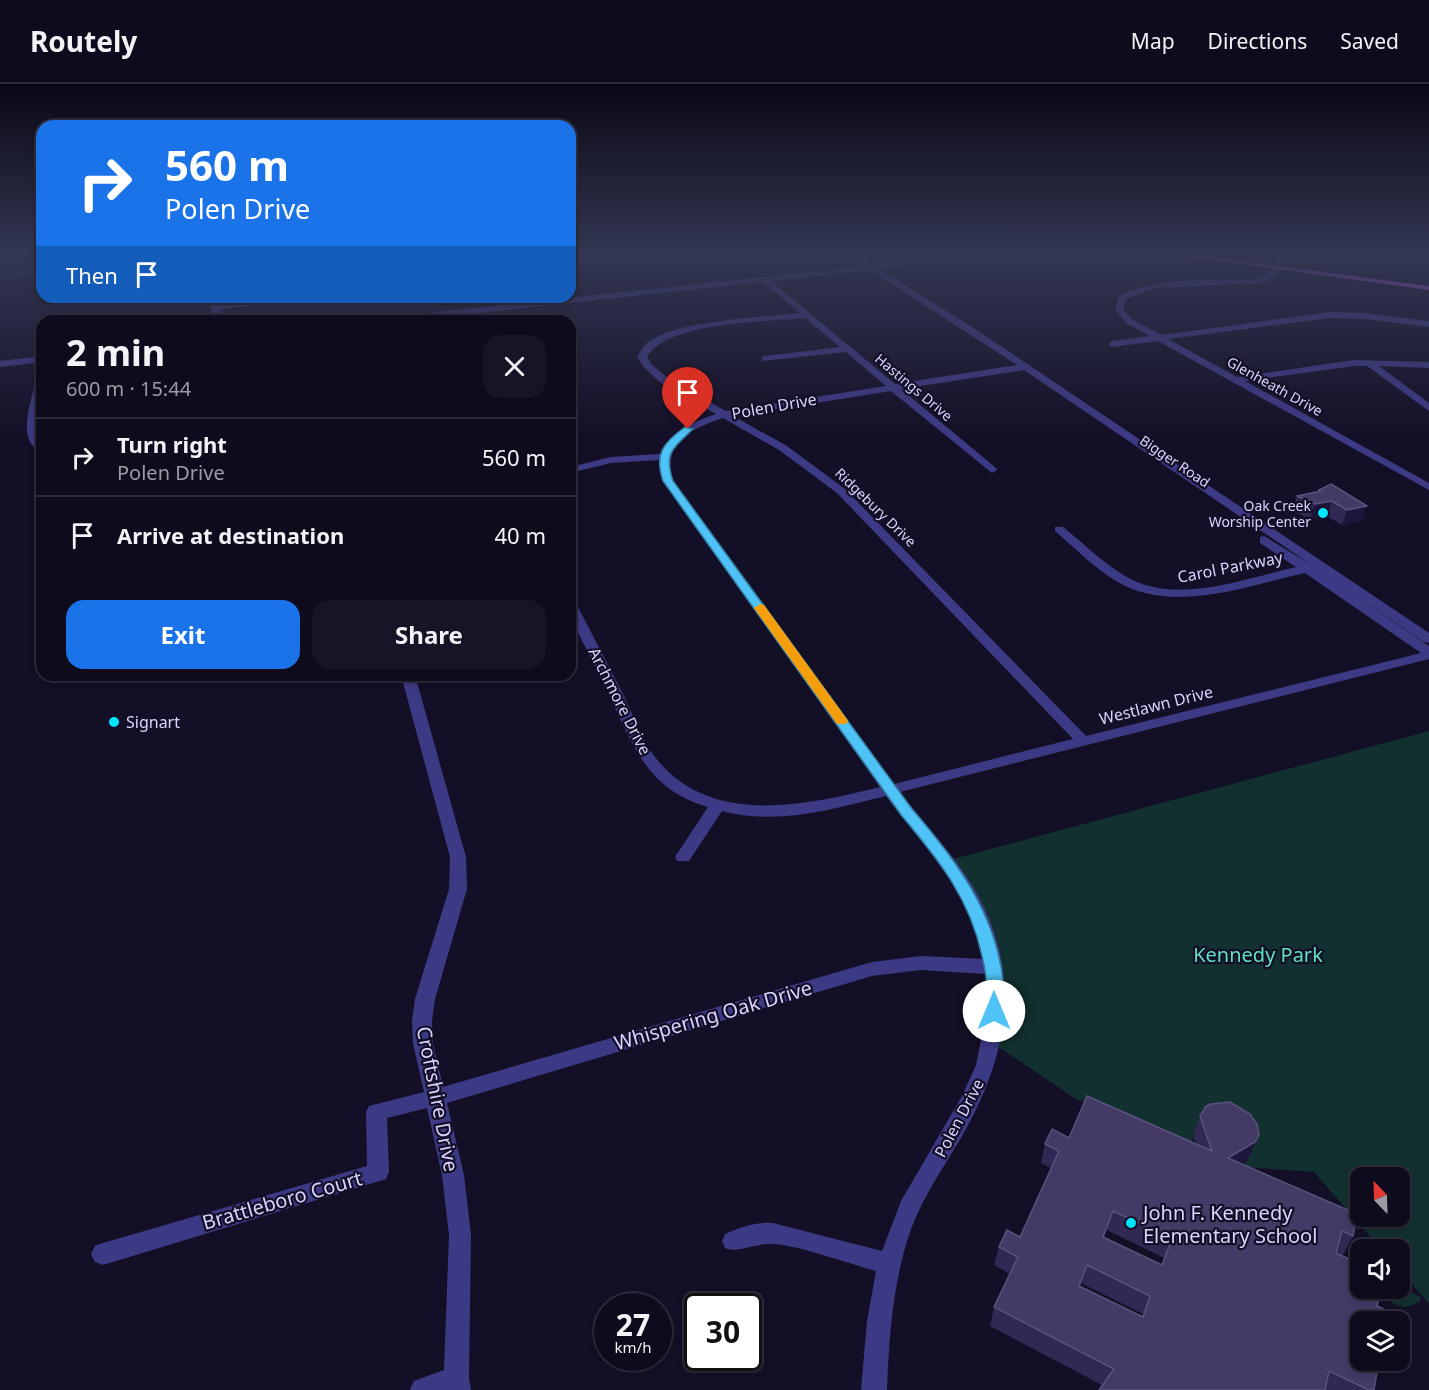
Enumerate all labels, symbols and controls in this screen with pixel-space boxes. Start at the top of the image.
text: Routely [30,22,137,60]
text: Map [1131,27,1175,55]
text: Directions [1208,27,1307,55]
text: Saved [1340,27,1399,55]
text: 560 m [165,136,289,193]
icon: right [66,144,144,222]
text: Polen Drive [165,190,310,227]
icon: arrive [130,258,163,291]
text: Then [66,260,118,290]
text: 2 min [66,328,165,377]
button: close [483,335,546,398]
street label: Hastings Drive [871,349,957,425]
street label: Glenheath Drive [1224,352,1326,420]
pin [662,367,713,429]
text: 600 m · 15:44 [66,375,191,402]
icon: arrive [671,376,704,409]
street label: Polen Drive [730,388,818,424]
text: Turn right [117,429,227,459]
street label: Bigger Road [1136,431,1214,491]
icon: right [66,441,99,474]
text: 560 m [482,442,546,472]
text: Polen Drive [117,459,225,486]
street label: Ridgebury Drive [831,463,921,551]
place label: Oak Creek Worship Center [1209,496,1312,531]
marker: Oak Creek Worship Center [1316,506,1330,520]
icon: arrive [66,519,99,552]
text: Arrive at destination [117,520,344,550]
text: 40 m [495,520,546,550]
street label: Carol Parkway [1175,546,1285,588]
button: Exit [66,600,300,669]
button: Share [312,600,546,669]
street label: Archmore Drive [583,644,657,758]
street label: Westlawn Drive [1097,680,1215,730]
place label: Signart [126,711,180,733]
marker: Signart [107,715,121,729]
park label: Kennedy Park [1193,941,1323,968]
street label: Whispering Oak Drive [611,974,815,1056]
position arrow [962,979,1026,1043]
street label: Croftshire Drive [411,1024,465,1174]
street label: Polen Drive [929,1075,989,1161]
street label: Brattleboro Court [199,1164,365,1236]
north arrow [1350,1167,1410,1227]
map controls [1350,1167,1410,1371]
place label: John F. Kennedy Elementary School [1141,1199,1317,1249]
marker: John F. Kennedy Elementary School [1124,1216,1138,1230]
button: sound [1350,1239,1410,1299]
speed limit sign: 30 [684,1293,762,1371]
text: 27 [616,1304,650,1345]
button: layers [1350,1311,1410,1371]
text: km/h [615,1337,651,1357]

